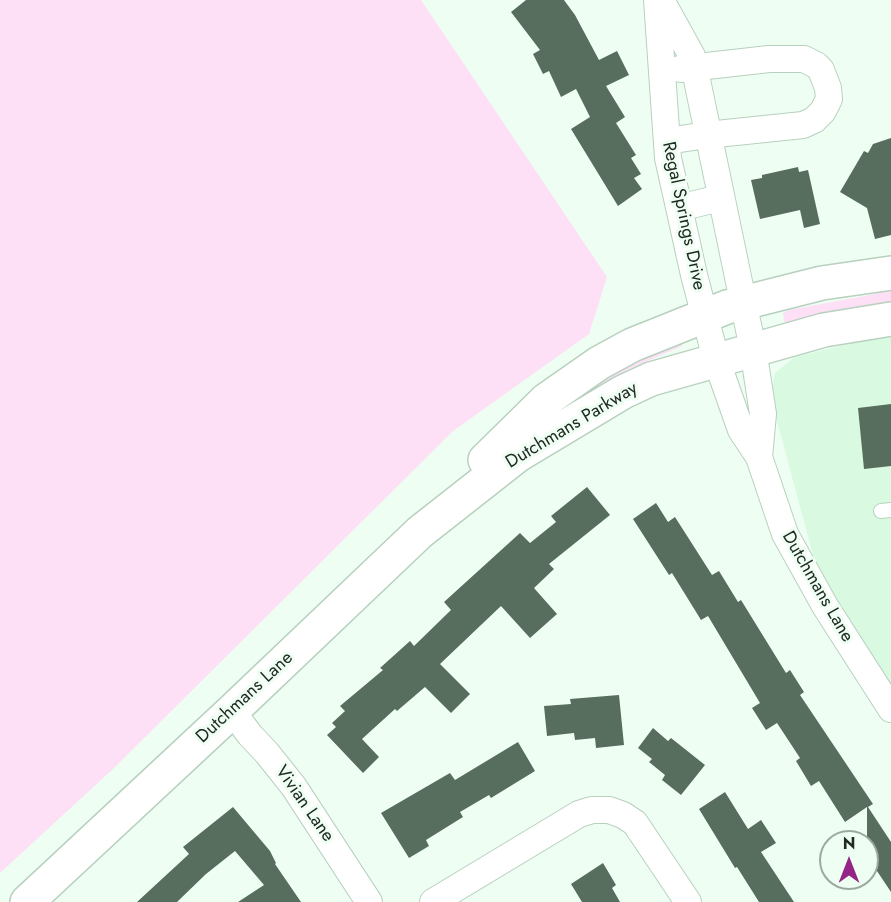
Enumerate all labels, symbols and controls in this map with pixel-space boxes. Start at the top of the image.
street label: Regal Springs Drive [657,140,709,292]
street label: Dutchmans Parkway [502,378,642,474]
street label: Dutchmans Lane [777,528,857,646]
street label: Dutchmans Lane [192,648,298,748]
street label: Vivian Lane [270,762,338,846]
north arrow [819,830,879,890]
text: N [843,832,855,855]

